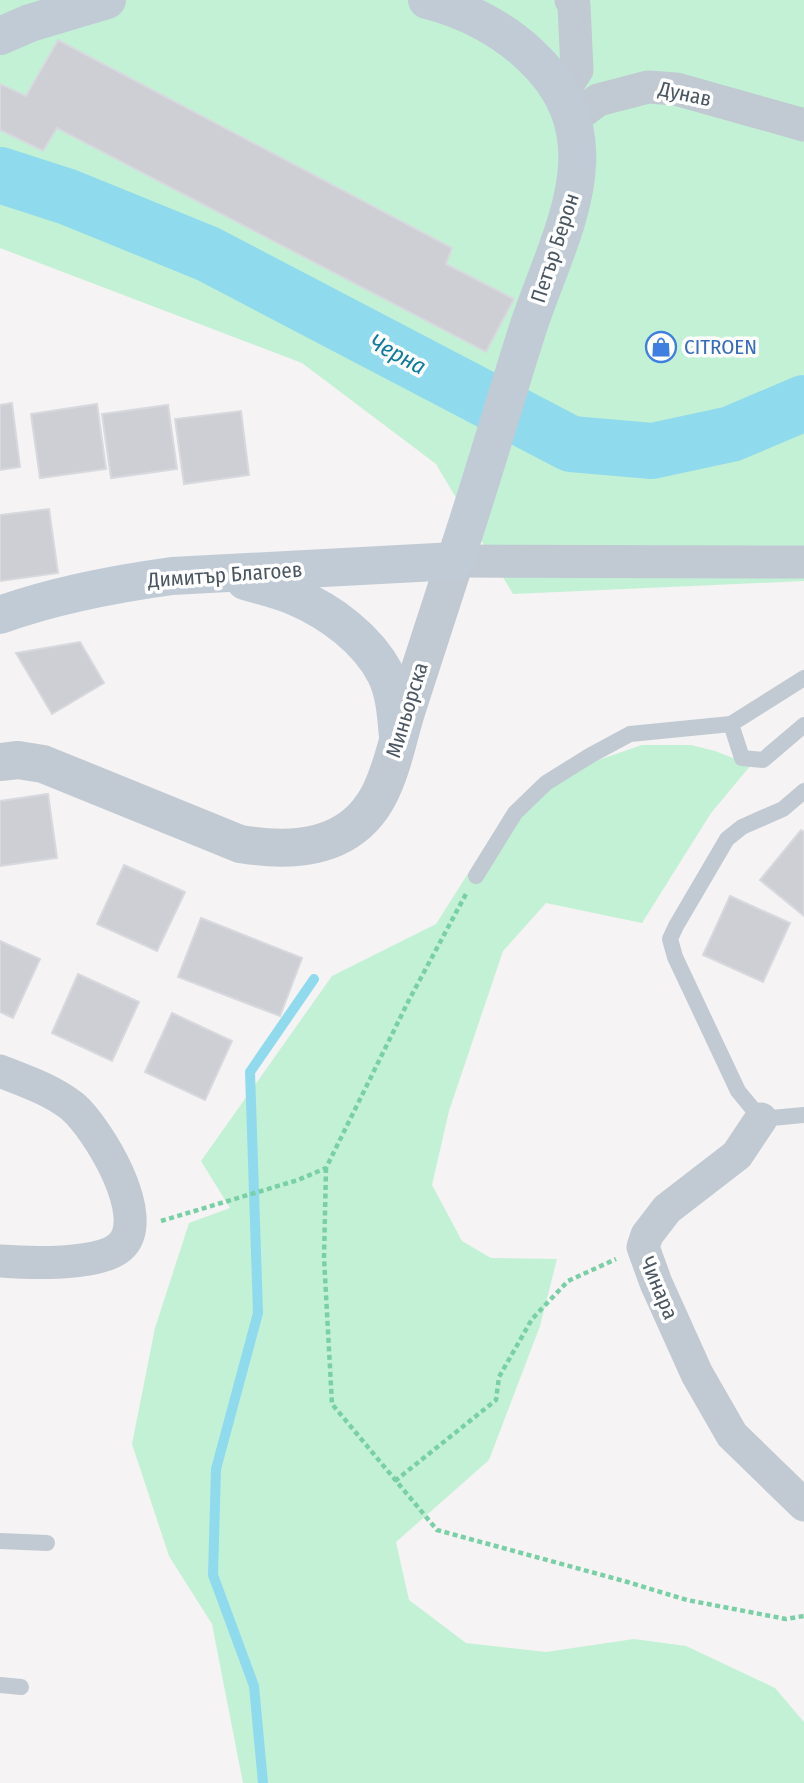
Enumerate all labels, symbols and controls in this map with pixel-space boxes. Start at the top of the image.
street label: Дунав [655,76,714,112]
street label: Петър Берон [525,190,585,306]
water label: Черна [365,328,431,380]
shop icon: CITROEN [644,330,678,364]
place label: CITROEN [684,334,757,360]
street label: Димитър Благоев [146,557,303,593]
street label: Миньорска [380,659,434,761]
street label: Чинара [634,1253,684,1323]

